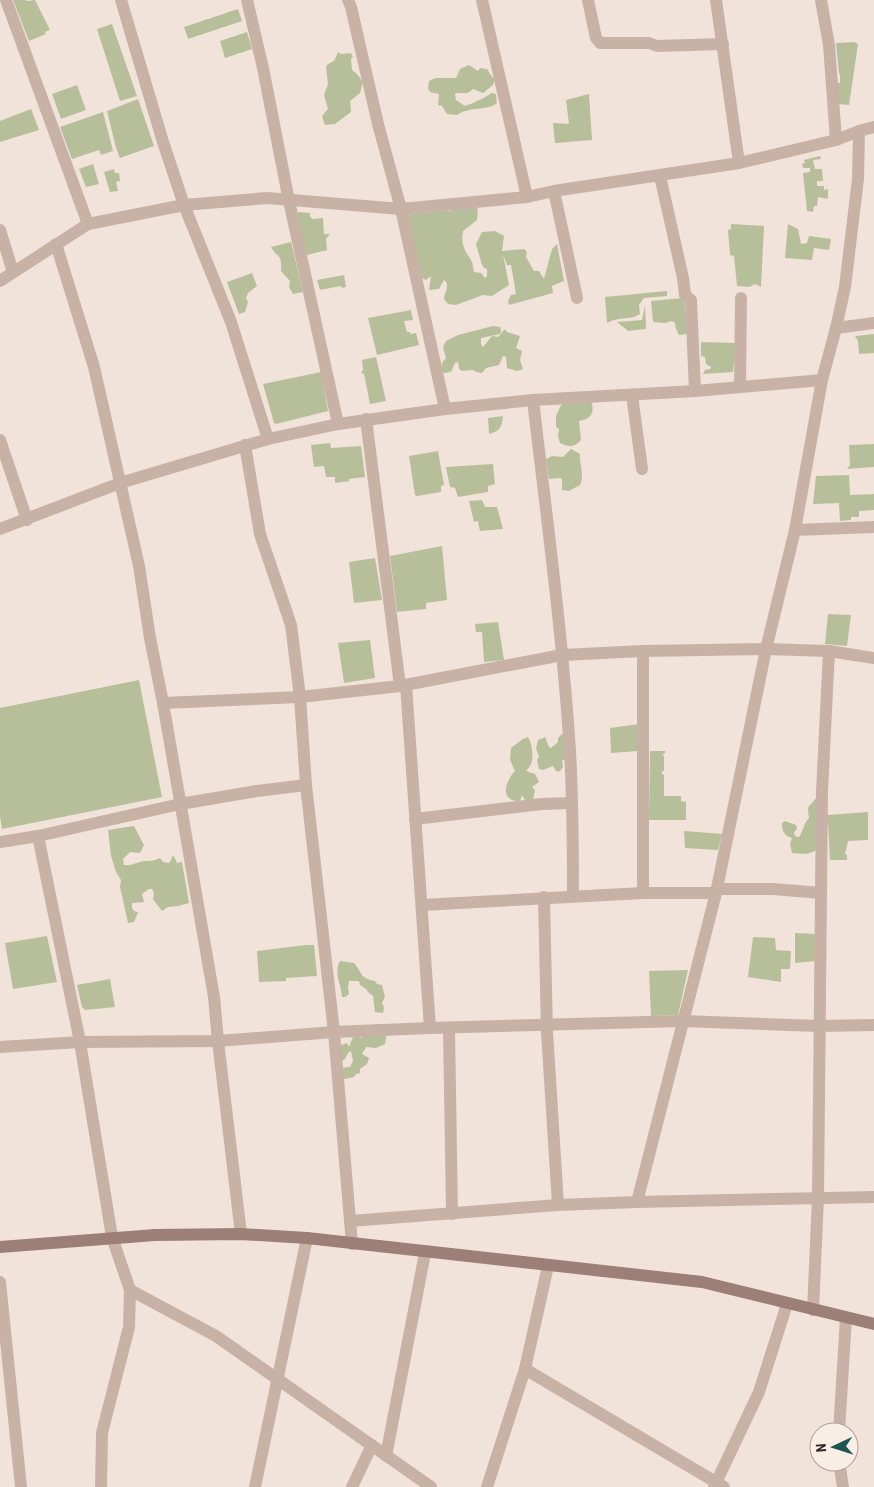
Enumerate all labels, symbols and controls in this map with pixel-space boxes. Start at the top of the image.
north arrow [809,1422,859,1472]
text: N [813,1443,829,1453]

